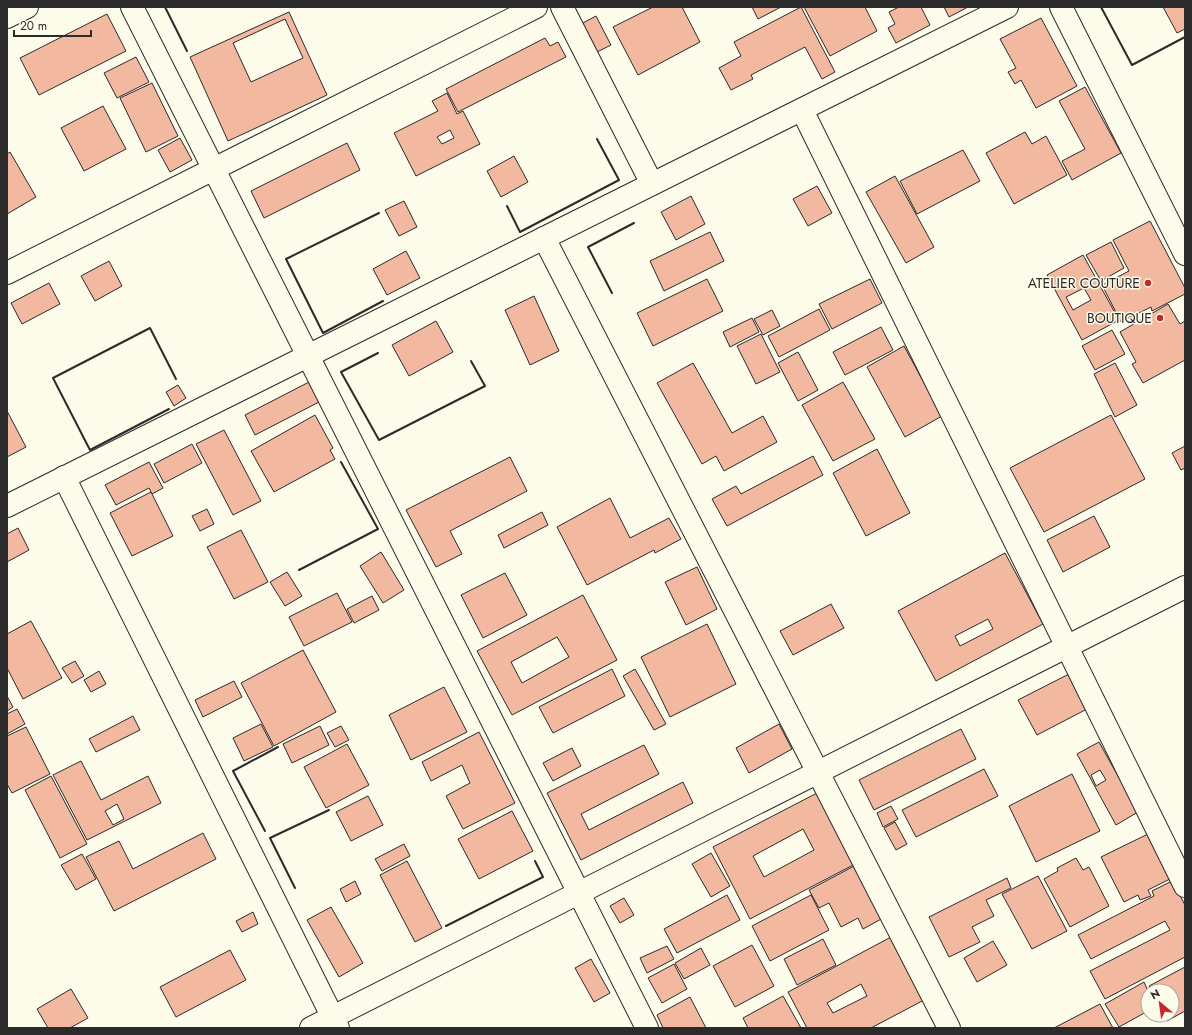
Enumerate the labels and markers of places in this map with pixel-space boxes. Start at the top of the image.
place label: ATELIER COUTURE [1028,273,1140,293]
marker: ATELIER COUTURE [1143,278,1153,288]
place label: BOUTIQUE [1087,308,1152,328]
marker: BOUTIQUE [1155,313,1165,323]

